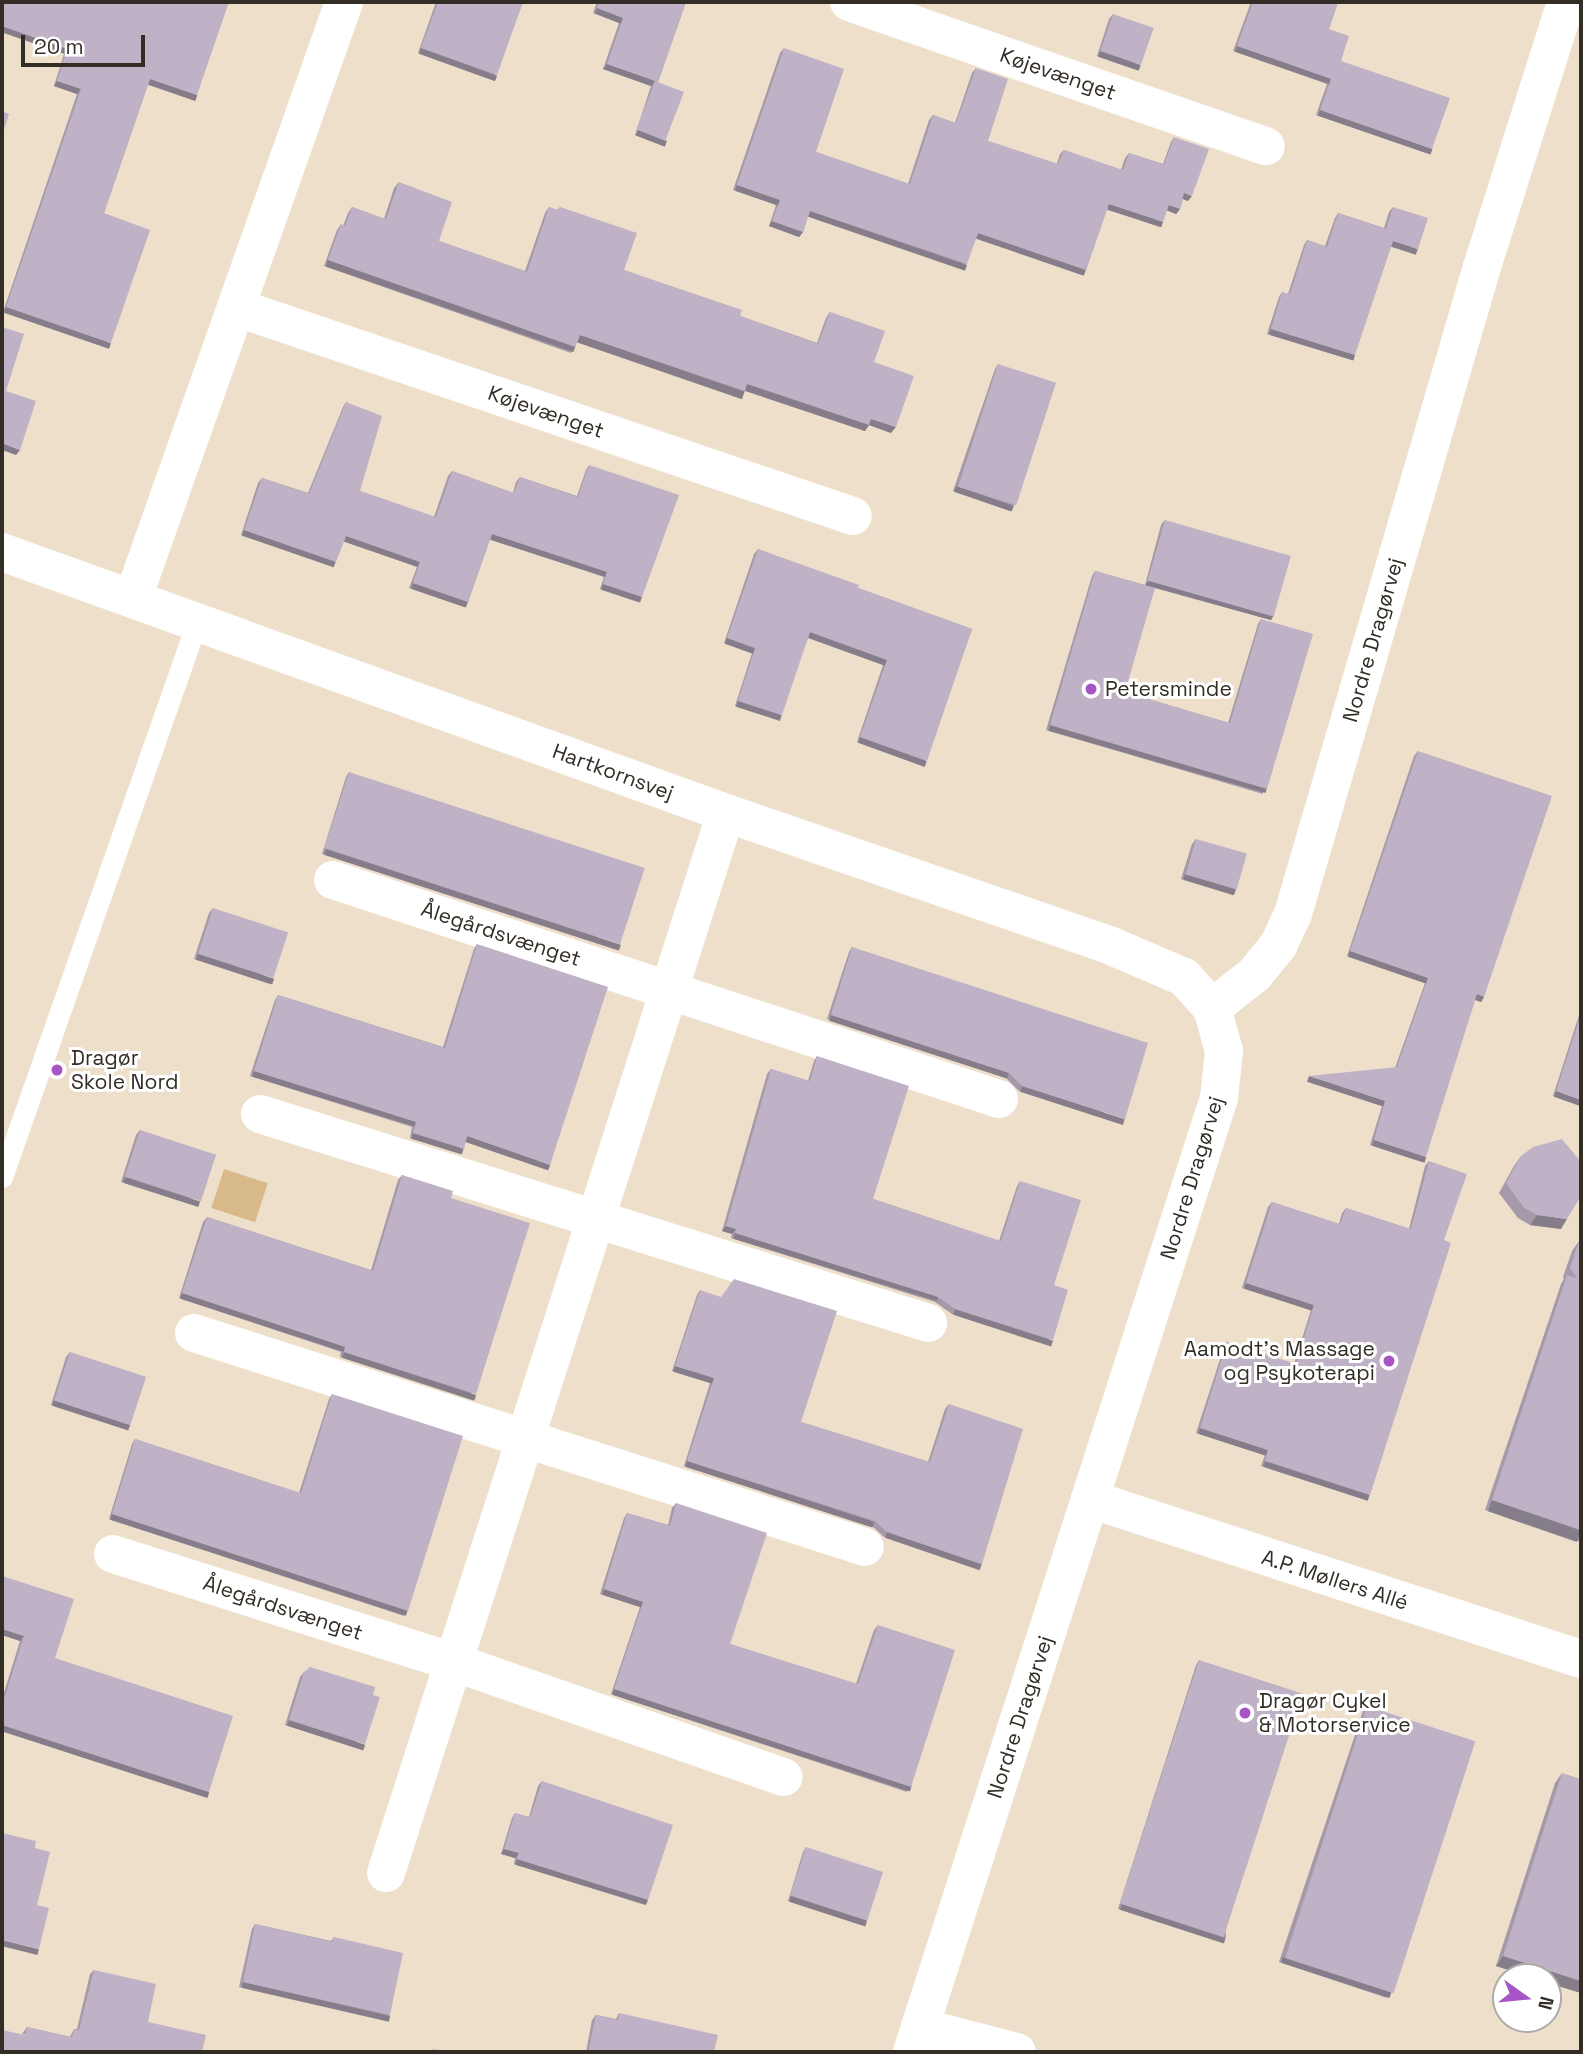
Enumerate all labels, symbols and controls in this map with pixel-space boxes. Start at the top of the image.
scale bar [24,21,149,65]
text: 20 m [34,33,84,60]
street label: Køjevænget [997,42,1119,106]
street label: Køjevænget [485,380,607,444]
street label: Nordre Dragørvej [1338,555,1408,725]
place label: Petersminde [1105,676,1232,702]
marker: Petersminde [1083,681,1099,697]
street label: Hartkornsvej [549,738,677,806]
street label: Ålegårdsvænget [418,896,584,972]
place label: Dragør Skole Nord [71,1045,179,1095]
marker: Dragør Skole Nord [49,1062,65,1078]
street label: Nordre Dragørvej [1155,1093,1229,1263]
place label: Aamodt's Massage og Psykoterapi [1184,1336,1375,1386]
marker: Aamodt's Massage og Psykoterapi [1381,1353,1397,1369]
street label: A.P. Møllers Allé [1258,1544,1412,1616]
street label: Ålegårdsvænget [200,1570,366,1646]
street label: Nordre Dragørvej [982,1632,1058,1802]
place label: Dragør Cykel & Motorservice [1259,1688,1411,1738]
marker: Dragør Cykel & Motorservice [1237,1705,1253,1721]
north arrow [1492,1963,1562,2033]
text: N [1532,1994,1560,2012]

